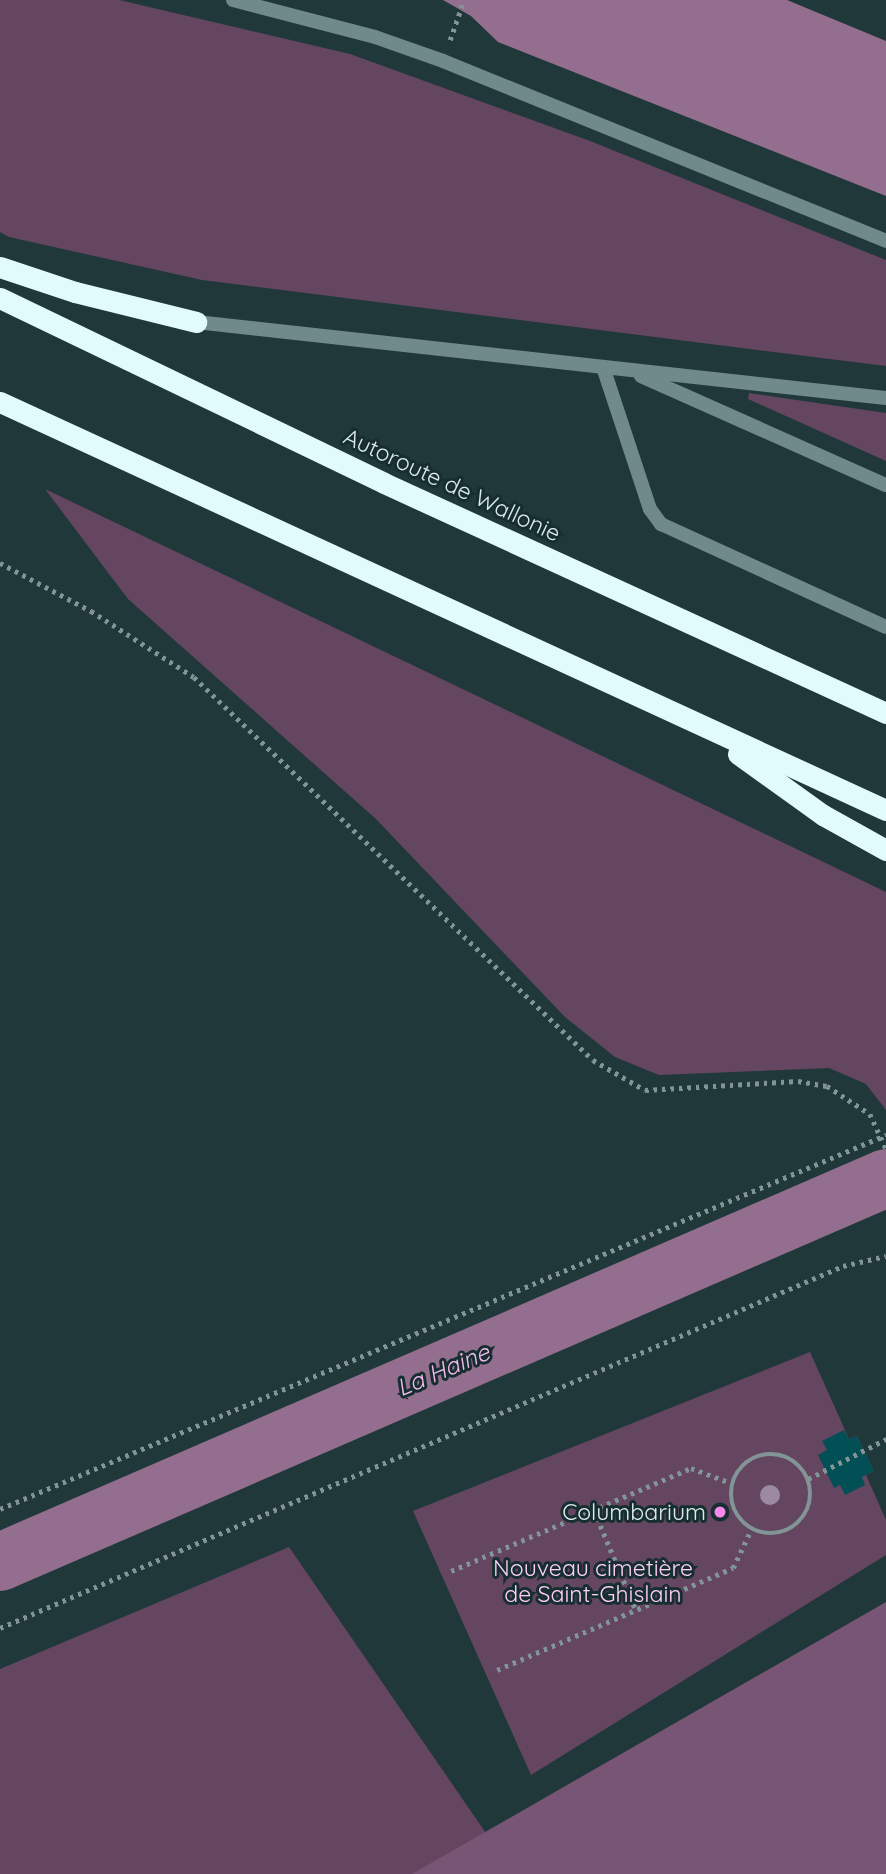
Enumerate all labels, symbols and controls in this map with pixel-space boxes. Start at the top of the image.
street label: Autoroute de Wallonie [339,423,565,547]
water label: La Haine [392,1338,494,1402]
place label: Columbarium [562,1498,706,1526]
marker: Columbarium [712,1504,728,1520]
park label: Nouveau cimetière de Saint-Ghislain [493,1554,693,1608]

